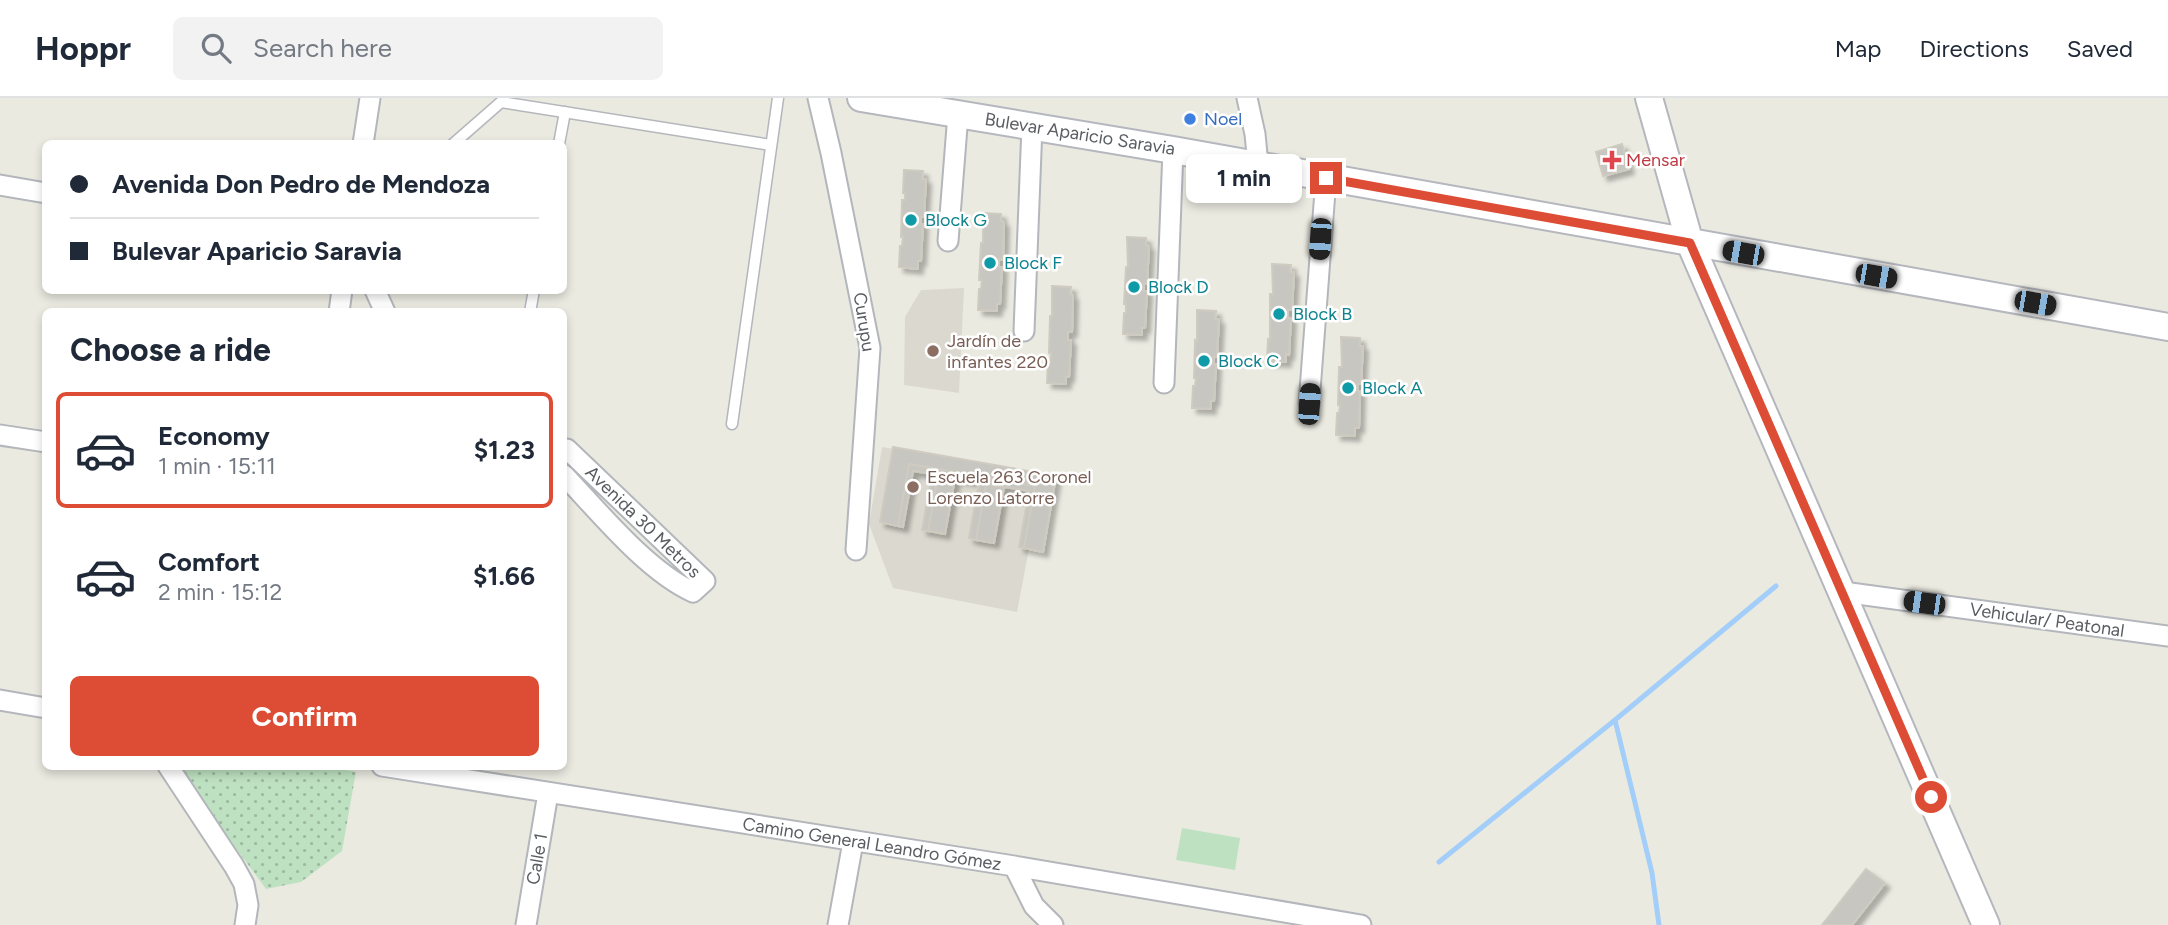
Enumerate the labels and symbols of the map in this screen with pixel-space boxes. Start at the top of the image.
street label: Bulevar Aparicio Saravia [983,108,1177,160]
place label: Noel [1204,108,1242,130]
marker: Noel [1182,111,1198,127]
place label: Mensar [1626,149,1685,171]
marker: Mensar [1604,152,1620,168]
callout: 1 min [1186,154,1302,202]
route end [1310,162,1342,194]
place label: Block G [925,209,987,231]
marker: Block G [903,212,919,228]
car [1309,217,1332,261]
car [1721,239,1766,267]
place label: Block F [1004,252,1062,274]
marker: Block F [982,255,998,271]
car [1854,262,1899,290]
place label: Block D [1148,276,1209,298]
marker: Block D [1126,279,1142,295]
car [2013,289,2058,317]
street label: Curupu [848,291,880,353]
place label: Block B [1293,303,1352,325]
marker: Block B [1271,306,1287,322]
place label: Jardín de infantes 220 [947,330,1048,373]
marker: Jardín de infantes 220 [925,343,941,359]
place label: Block C [1218,350,1279,372]
marker: Block C [1196,353,1212,369]
place label: Block A [1362,377,1423,399]
marker: Block A [1340,380,1356,396]
car [1298,382,1321,426]
street label: Avenida 30 Metros [581,461,705,583]
place label: Escuela 263 Coronel Lorenzo Latorre [927,466,1092,509]
marker: Escuela 263 Coronel Lorenzo Latorre [905,479,921,495]
car [1902,590,1947,616]
street label: Vehicular/ Peatonal [1968,598,2126,642]
route start [1915,781,1947,813]
street label: Camino General Leandro Gómez [741,813,1003,875]
street label: Calle 1 [522,832,552,886]

